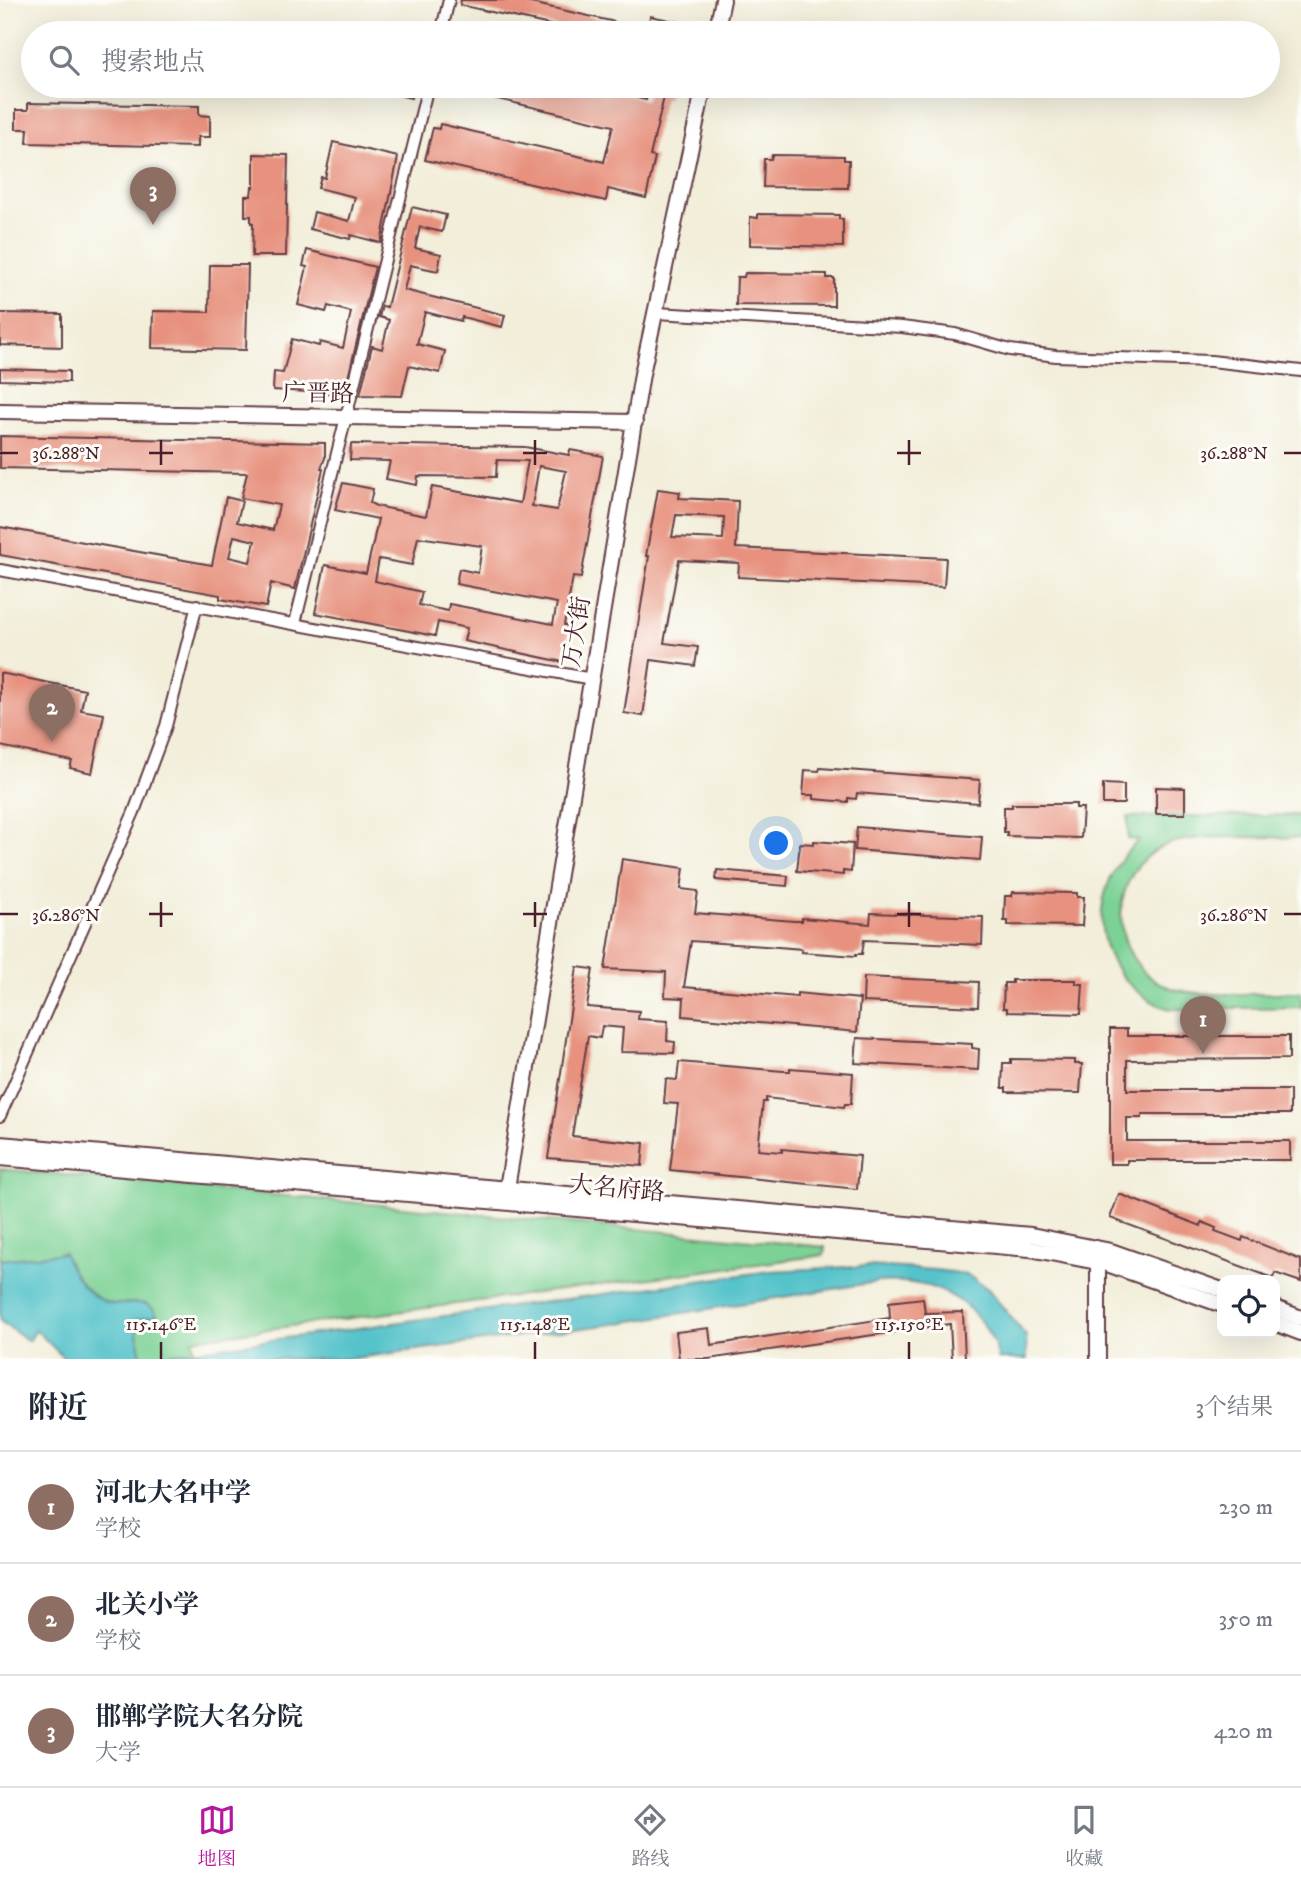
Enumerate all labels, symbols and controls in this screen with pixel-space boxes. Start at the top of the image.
search box [21,21,1280,98]
icon: search [45,41,83,79]
text: 搜索地点 [101,46,205,79]
pin: 3 [130,167,176,225]
street label: 广晋路 [282,378,354,410]
text: 36.288°N [32,443,100,465]
text: 36.288°N [1200,443,1268,465]
street label: 万大街 [557,594,597,670]
pin: 2 [29,684,75,742]
your location [759,826,793,860]
text: 36.286°N [32,905,100,927]
text: 36.286°N [1200,905,1268,927]
pin: 1 [1180,996,1226,1054]
street label: 大名府路 [568,1170,666,1208]
map controls [1217,1275,1280,1338]
button: locate [1217,1275,1280,1338]
text: 115.146°E [126,1314,197,1336]
text: 115.148°E [500,1314,570,1336]
text: 115.150°E [874,1314,944,1336]
text: 附近 [28,1390,88,1427]
text: 3个结果 [1195,1393,1273,1422]
text: 河北大名中学 [95,1477,251,1510]
text: 1 [47,1493,55,1522]
text: 230 m [1219,1493,1273,1522]
text: 学校 [95,1515,141,1544]
text: 北关小学 [95,1589,199,1622]
text: 2 [45,1605,57,1634]
text: 350 m [1218,1605,1273,1634]
text: 学校 [95,1627,141,1656]
text: 邯郸学院大名分院 [95,1701,303,1734]
text: 3 [47,1717,55,1746]
text: 420 m [1214,1717,1273,1746]
text: 大学 [95,1739,141,1768]
tab: 地图 [198,1801,236,1871]
tab: 路线 [631,1801,669,1871]
tab: 收藏 [1065,1801,1103,1871]

